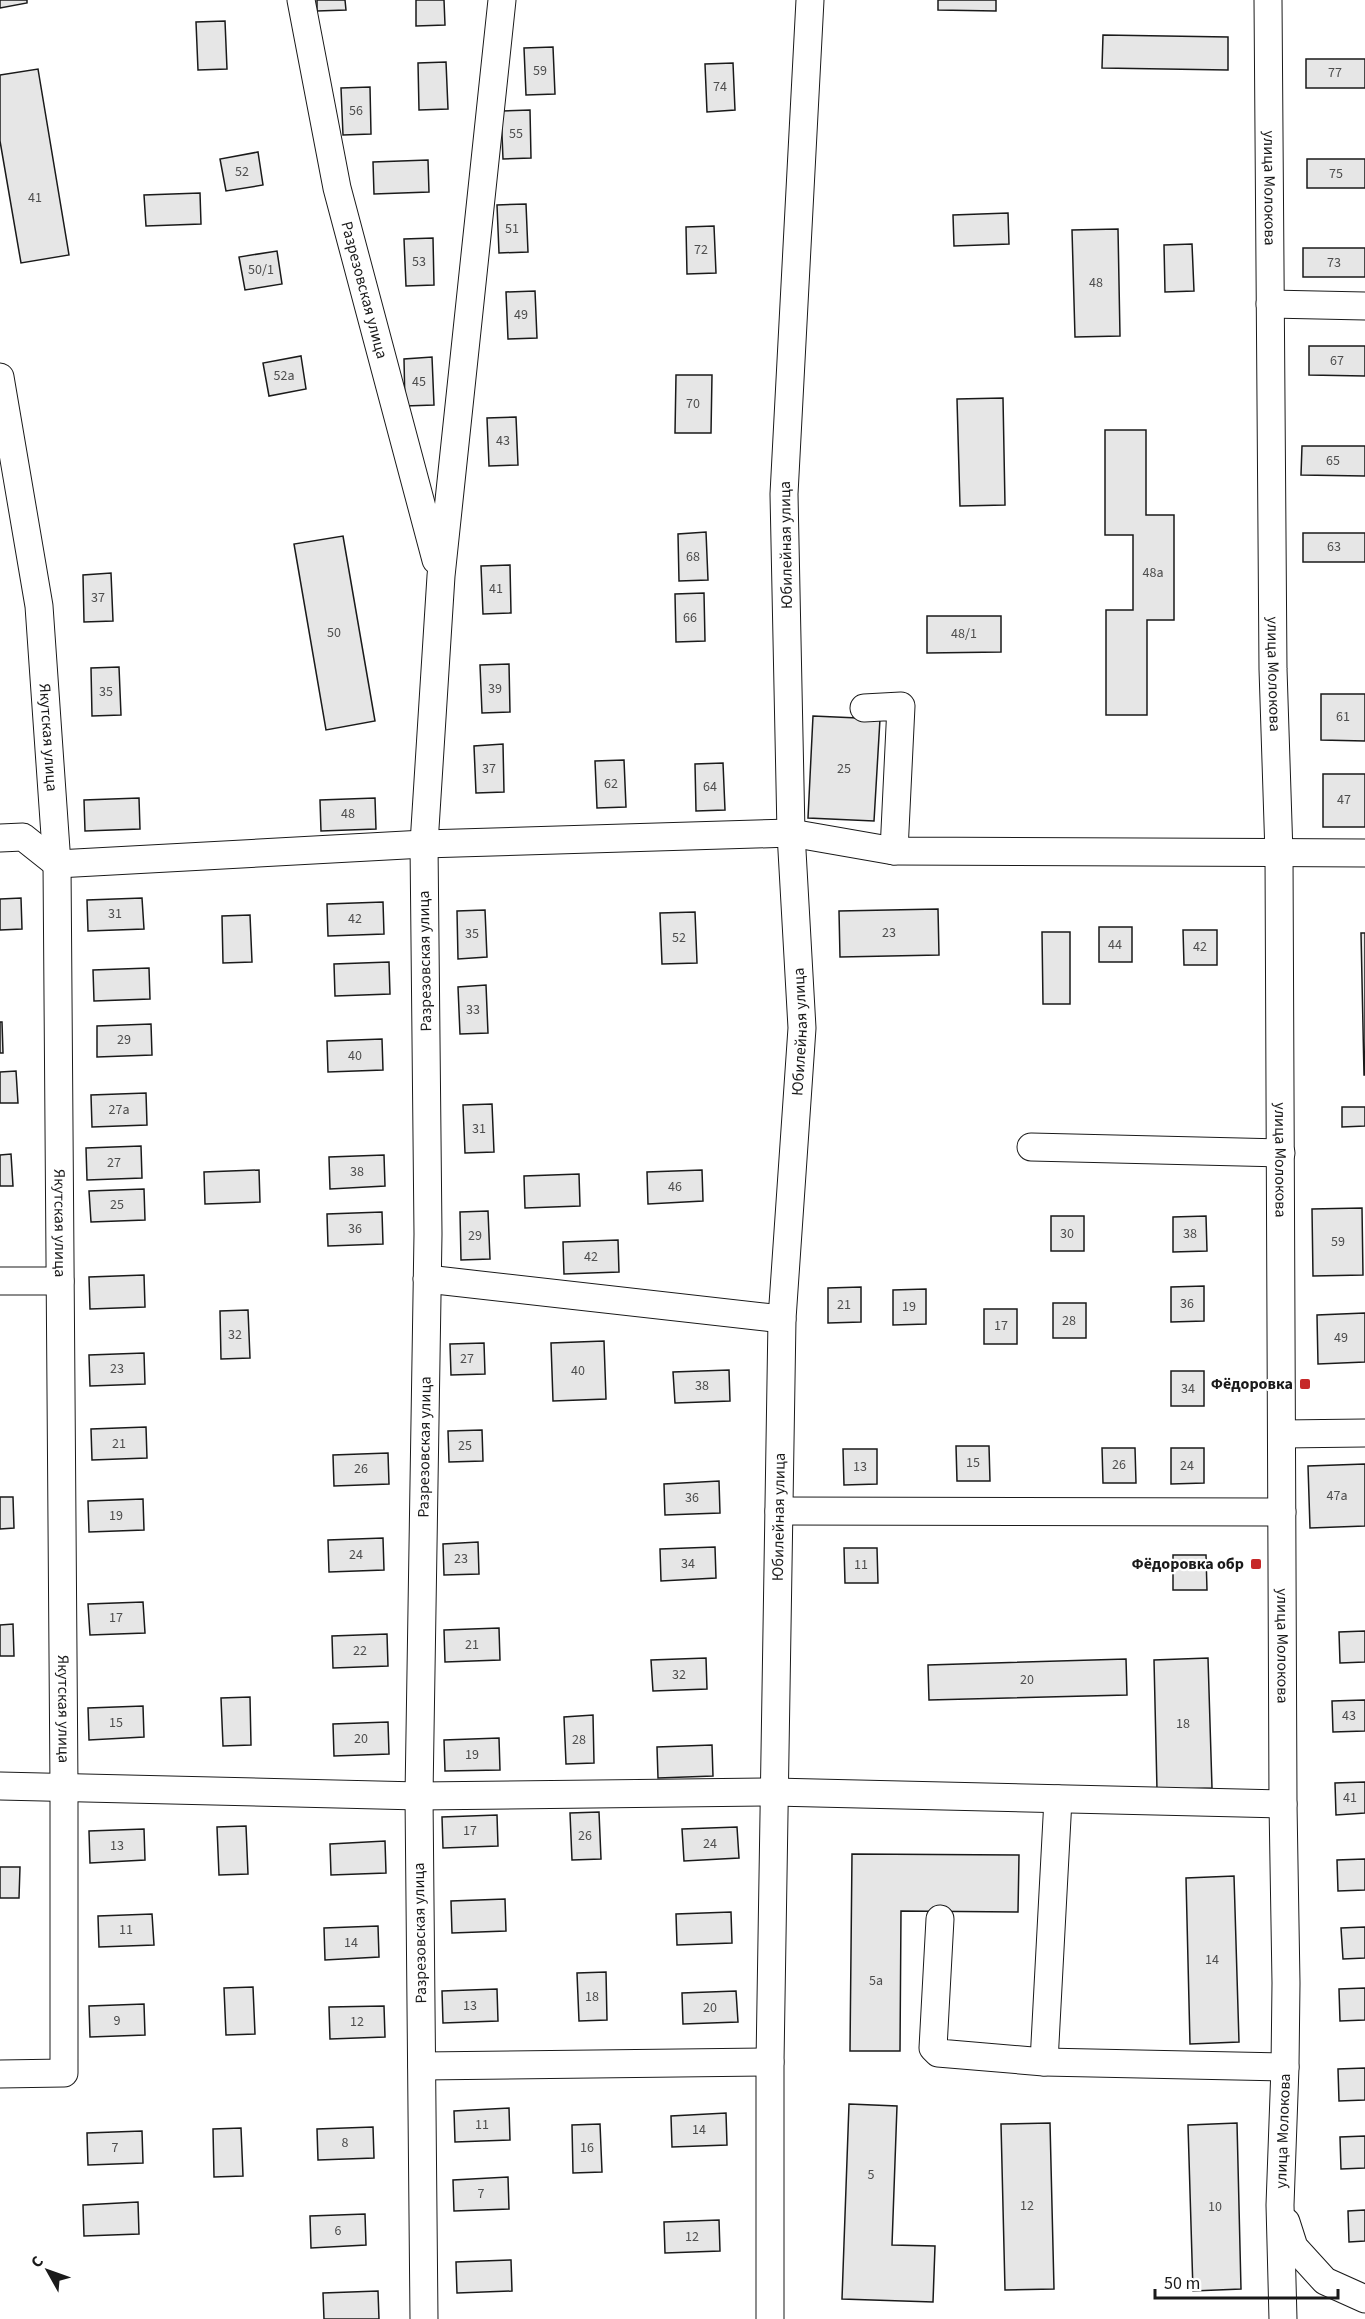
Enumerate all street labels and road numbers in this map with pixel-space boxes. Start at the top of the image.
street label: улица Молокова [1258,130,1281,246]
street label: Разрезовская улица [335,219,393,361]
street label: Юбилейная улица [774,481,798,609]
street label: улица Молокова [1262,616,1286,732]
street label: Якутская улица [33,683,63,792]
street label: Разрезовская улица [413,890,437,1032]
street label: Юбилейная улица [786,967,813,1097]
street label: улица Молокова [1269,1102,1292,1218]
street label: Якутская улица [48,1169,71,1277]
street label: Разрезовская улица [412,1376,437,1518]
street label: Юбилейная улица [767,1453,791,1581]
street label: улица Молокова [1271,1588,1294,1704]
street label: Якутская улица [52,1655,75,1763]
street label: Разрезовская улица [408,1862,432,2004]
street label: улица Молокова [1270,2073,1296,2189]

